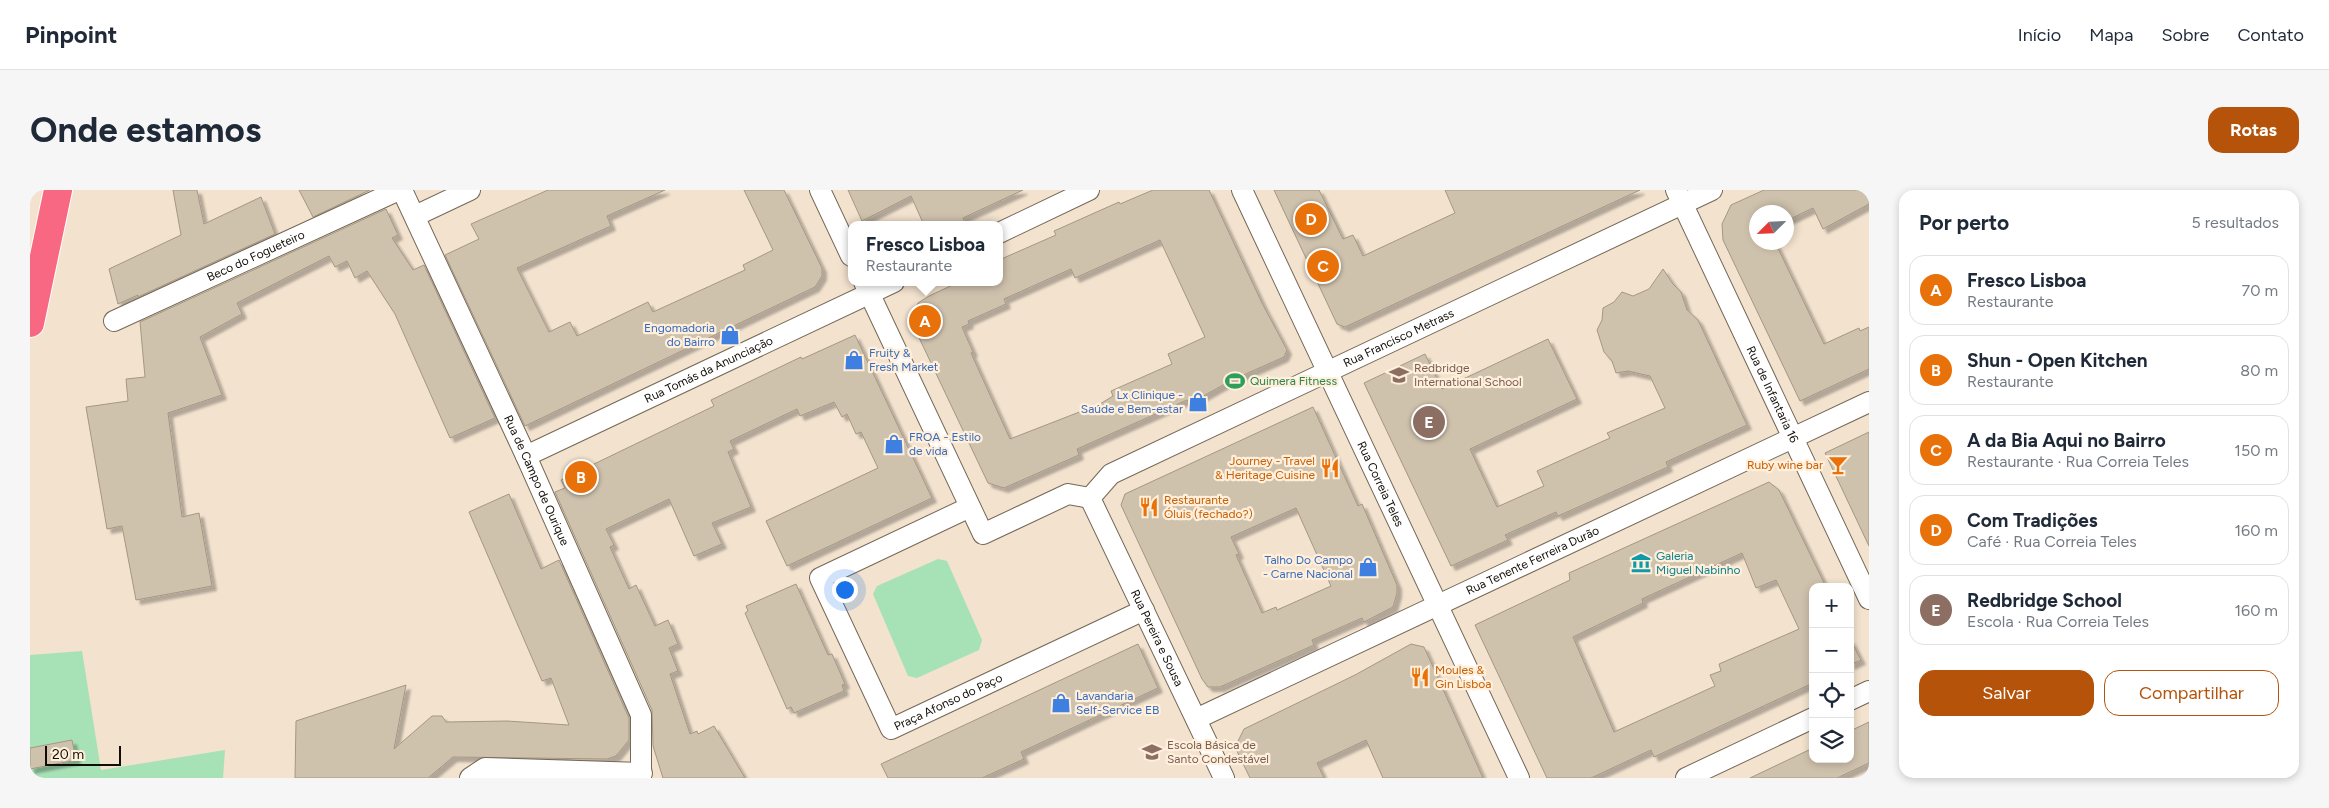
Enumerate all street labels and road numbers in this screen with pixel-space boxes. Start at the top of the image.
street label: Beco do Fogueteiro [205,227,307,284]
street label: Rua Francisco Metrass [1341,306,1456,370]
street label: Rua Tomás da Anunciação [642,333,775,406]
street label: Rua de Infantaria 16 [1744,344,1801,445]
street label: Rua de Campo de Ourique [501,413,572,548]
street label: Rua Correia Teles [1354,439,1407,529]
street label: Rua Tenente Ferreira Durão [1464,523,1601,598]
street label: Rua Pereira e Sousa [1128,587,1186,688]
street label: Praça Afonso do Paço [892,671,1004,734]

